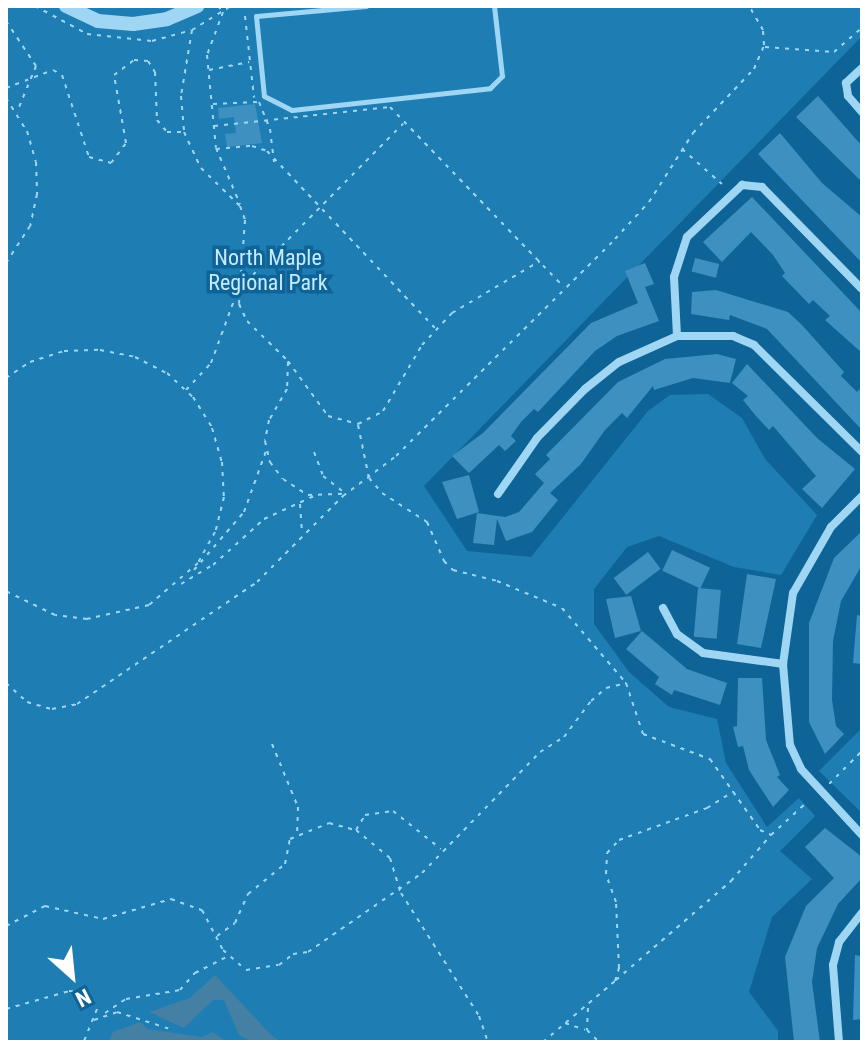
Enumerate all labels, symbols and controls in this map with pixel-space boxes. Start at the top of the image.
park label: North Maple Regional Park [208,244,328,296]
north arrow [32,936,112,1016]
text: N [71,984,95,1012]

